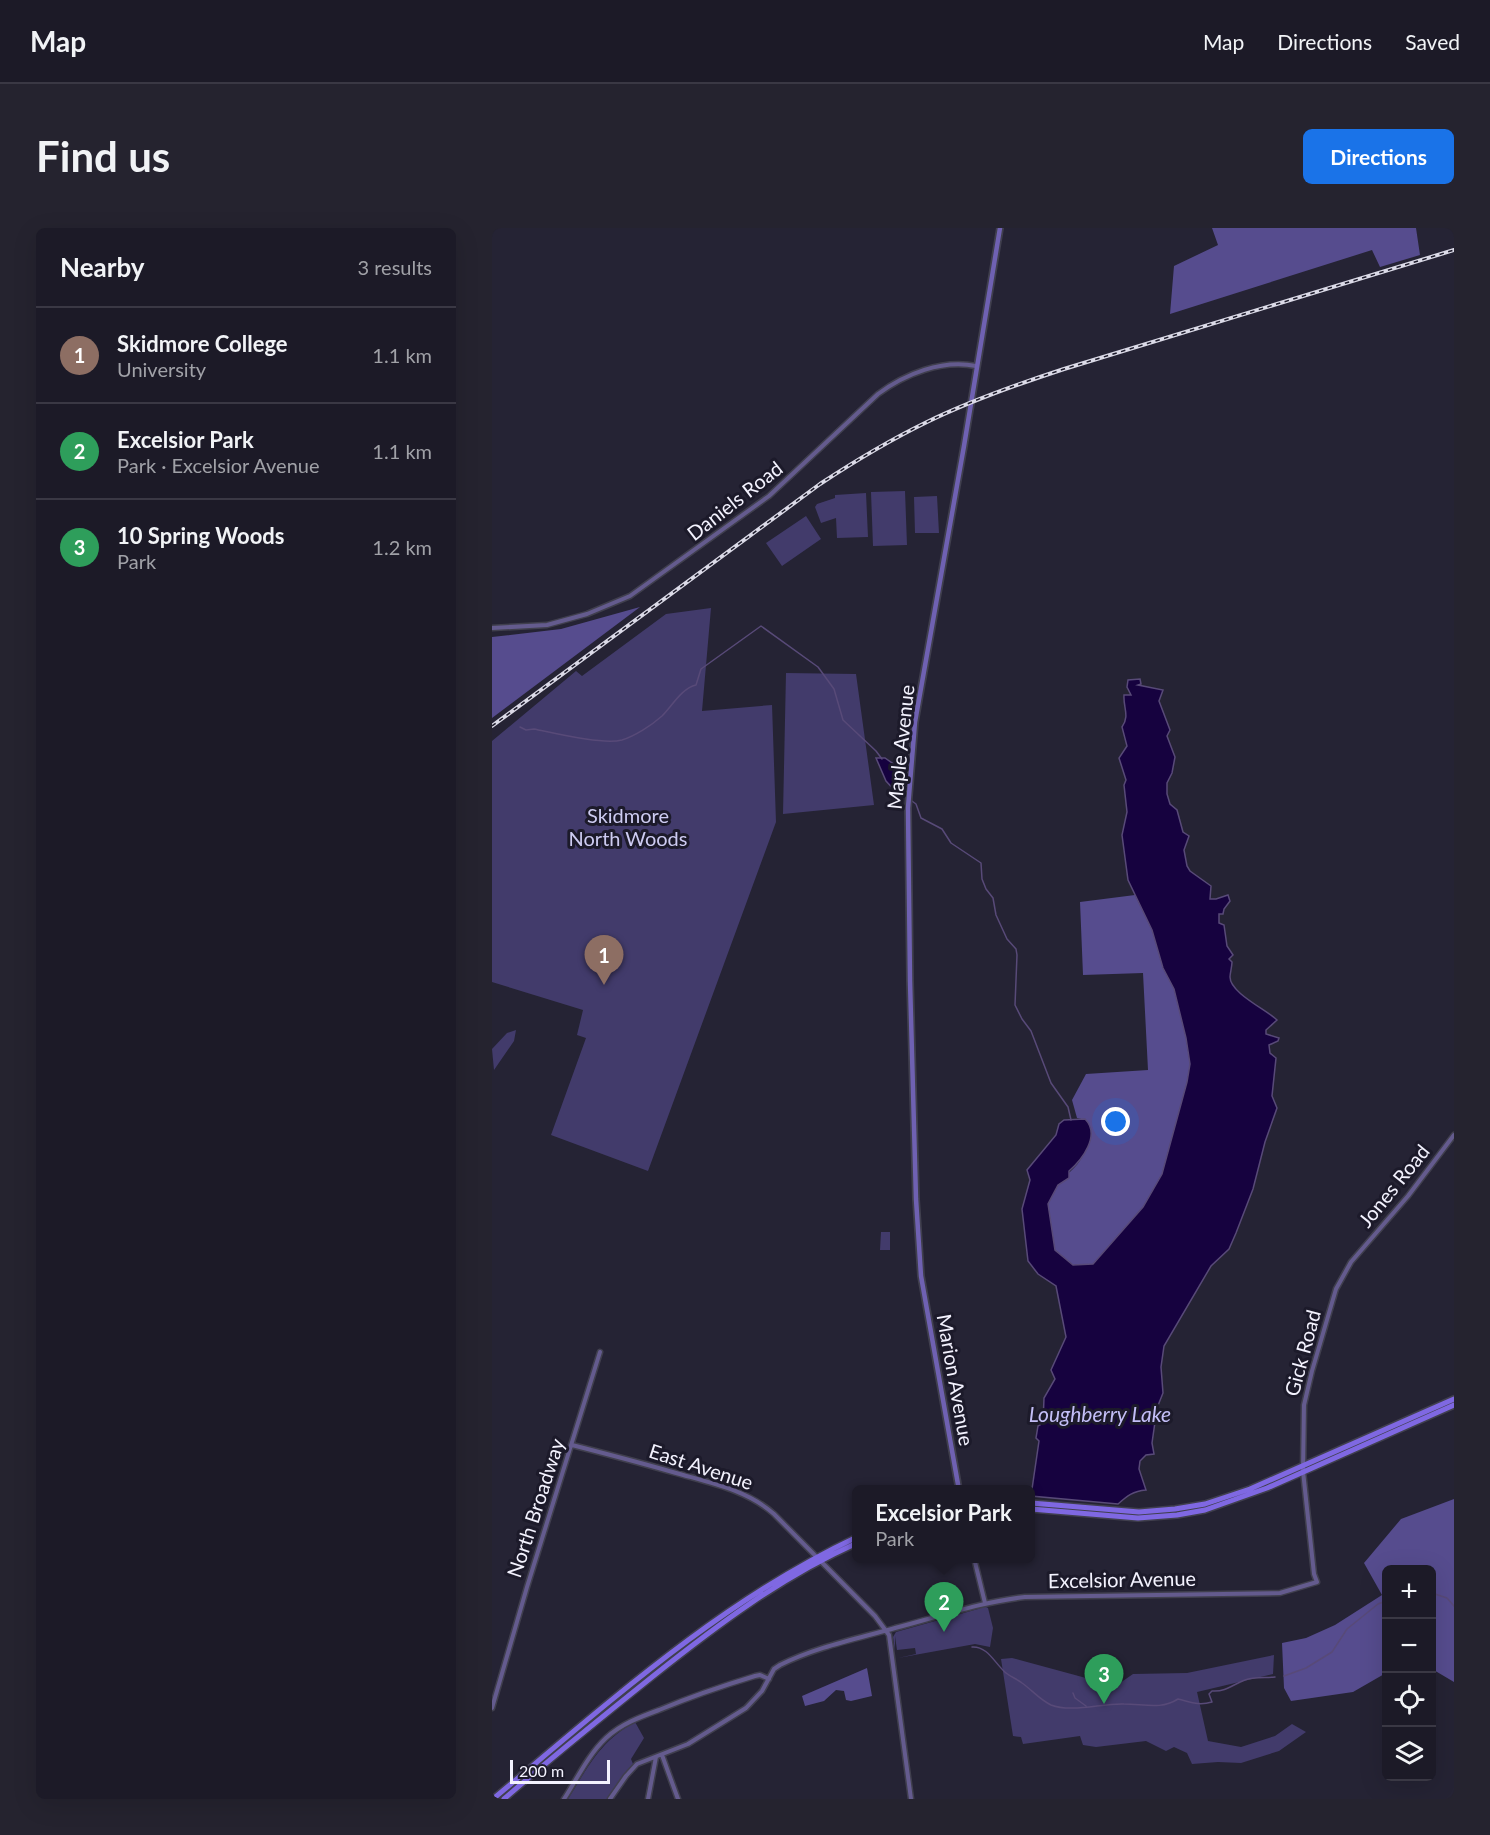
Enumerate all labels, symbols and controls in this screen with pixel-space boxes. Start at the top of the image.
text: Map [30,24,86,58]
text: Map [1203,29,1244,54]
text: Directions [1277,29,1372,54]
text: Saved [1405,29,1460,54]
button: Directions [1303,129,1454,184]
text: Find us [36,131,170,181]
text: Nearby [60,251,145,283]
text: 3 results [357,255,432,279]
text: Skidmore College [117,330,288,357]
text: 1 [74,343,85,367]
text: 1.1 km [372,343,432,367]
text: University [117,357,206,381]
text: Excelsior Park [117,426,254,453]
text: 2 [74,439,85,463]
text: 1.1 km [372,439,432,463]
text: Park · Excelsior Avenue [117,453,320,477]
street label: Daniels Road [682,456,787,545]
text: 10 Spring Woods [117,522,284,549]
text: 3 [74,535,85,559]
text: 1.2 km [372,535,432,559]
text: Park [117,549,156,573]
street label: Maple Avenue [882,683,918,810]
park label: Skidmore North Woods [569,803,687,850]
pin: 1 [584,936,624,985]
your location [1101,1107,1130,1136]
street label: Jones Road [1353,1139,1434,1232]
street label: Gick Road [1279,1307,1325,1399]
street label: Marion Avenue [933,1312,979,1448]
water label: Loughberry Lake [1029,1401,1171,1426]
street label: North Broadway [501,1435,569,1580]
street label: East Avenue [646,1438,756,1494]
popup [852,1485,1035,1563]
text: Excelsior Park [875,1499,1012,1526]
text: Park [875,1526,914,1550]
map controls [1382,1565,1436,1781]
button: + [1382,1565,1436,1619]
street label: Excelsior Avenue [1048,1566,1196,1592]
pin: 2 [924,1582,964,1632]
button: − [1382,1619,1436,1673]
pin: 3 [1084,1654,1124,1704]
button: locate [1382,1673,1436,1727]
button: layers [1382,1727,1436,1781]
scale bar [510,1757,610,1784]
text: 200 m [519,1761,564,1780]

